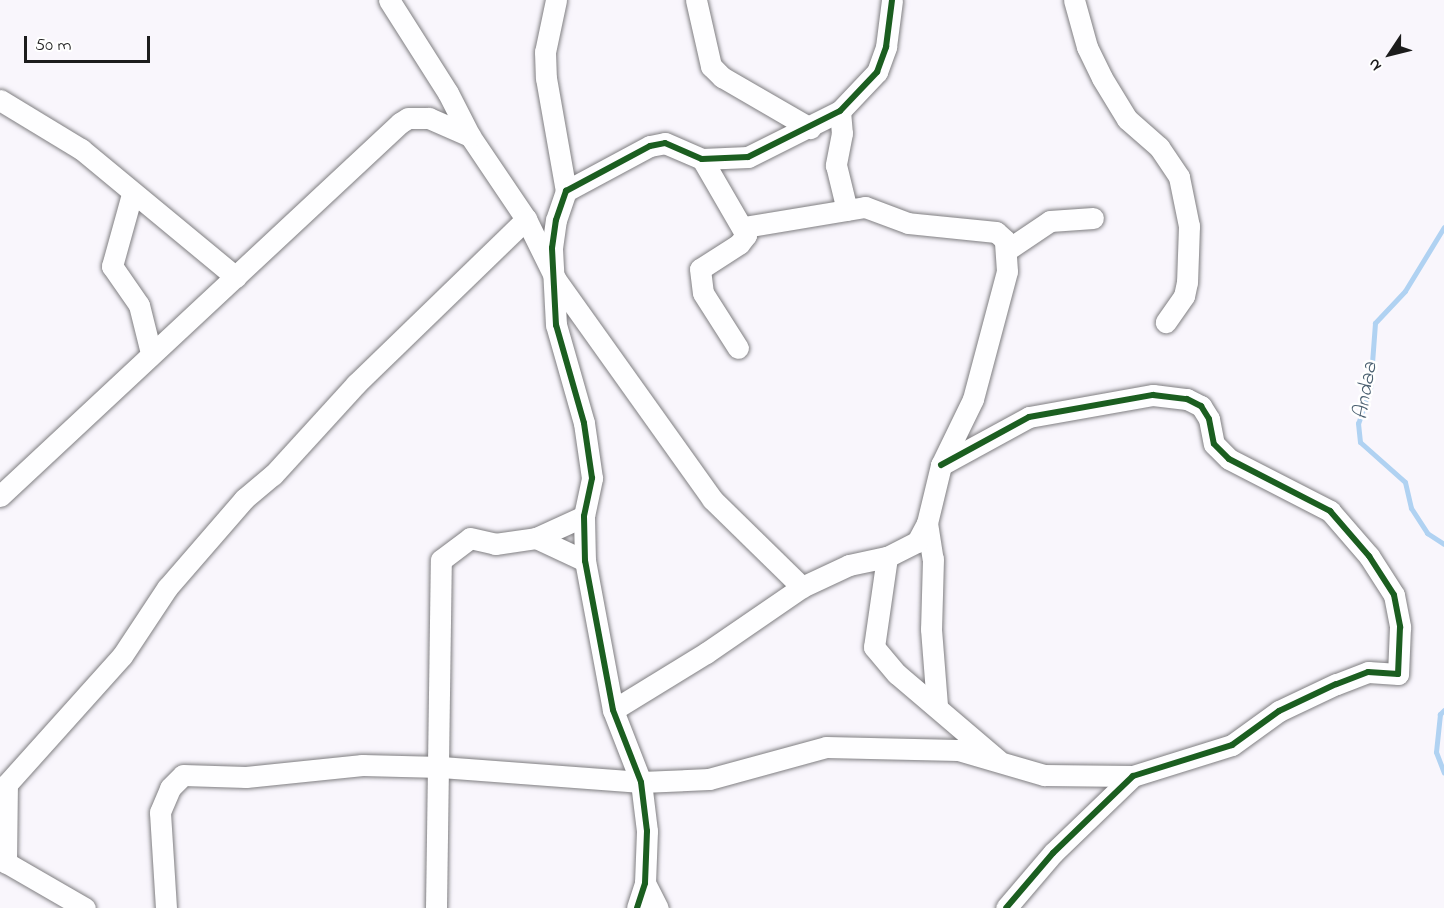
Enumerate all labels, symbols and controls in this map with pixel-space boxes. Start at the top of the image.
scale bar [27,24,153,62]
north arrow [1360,24,1420,84]
text: 50 m [35,33,72,59]
text: N [1362,53,1388,76]
water label: Andaa [1349,360,1383,422]

